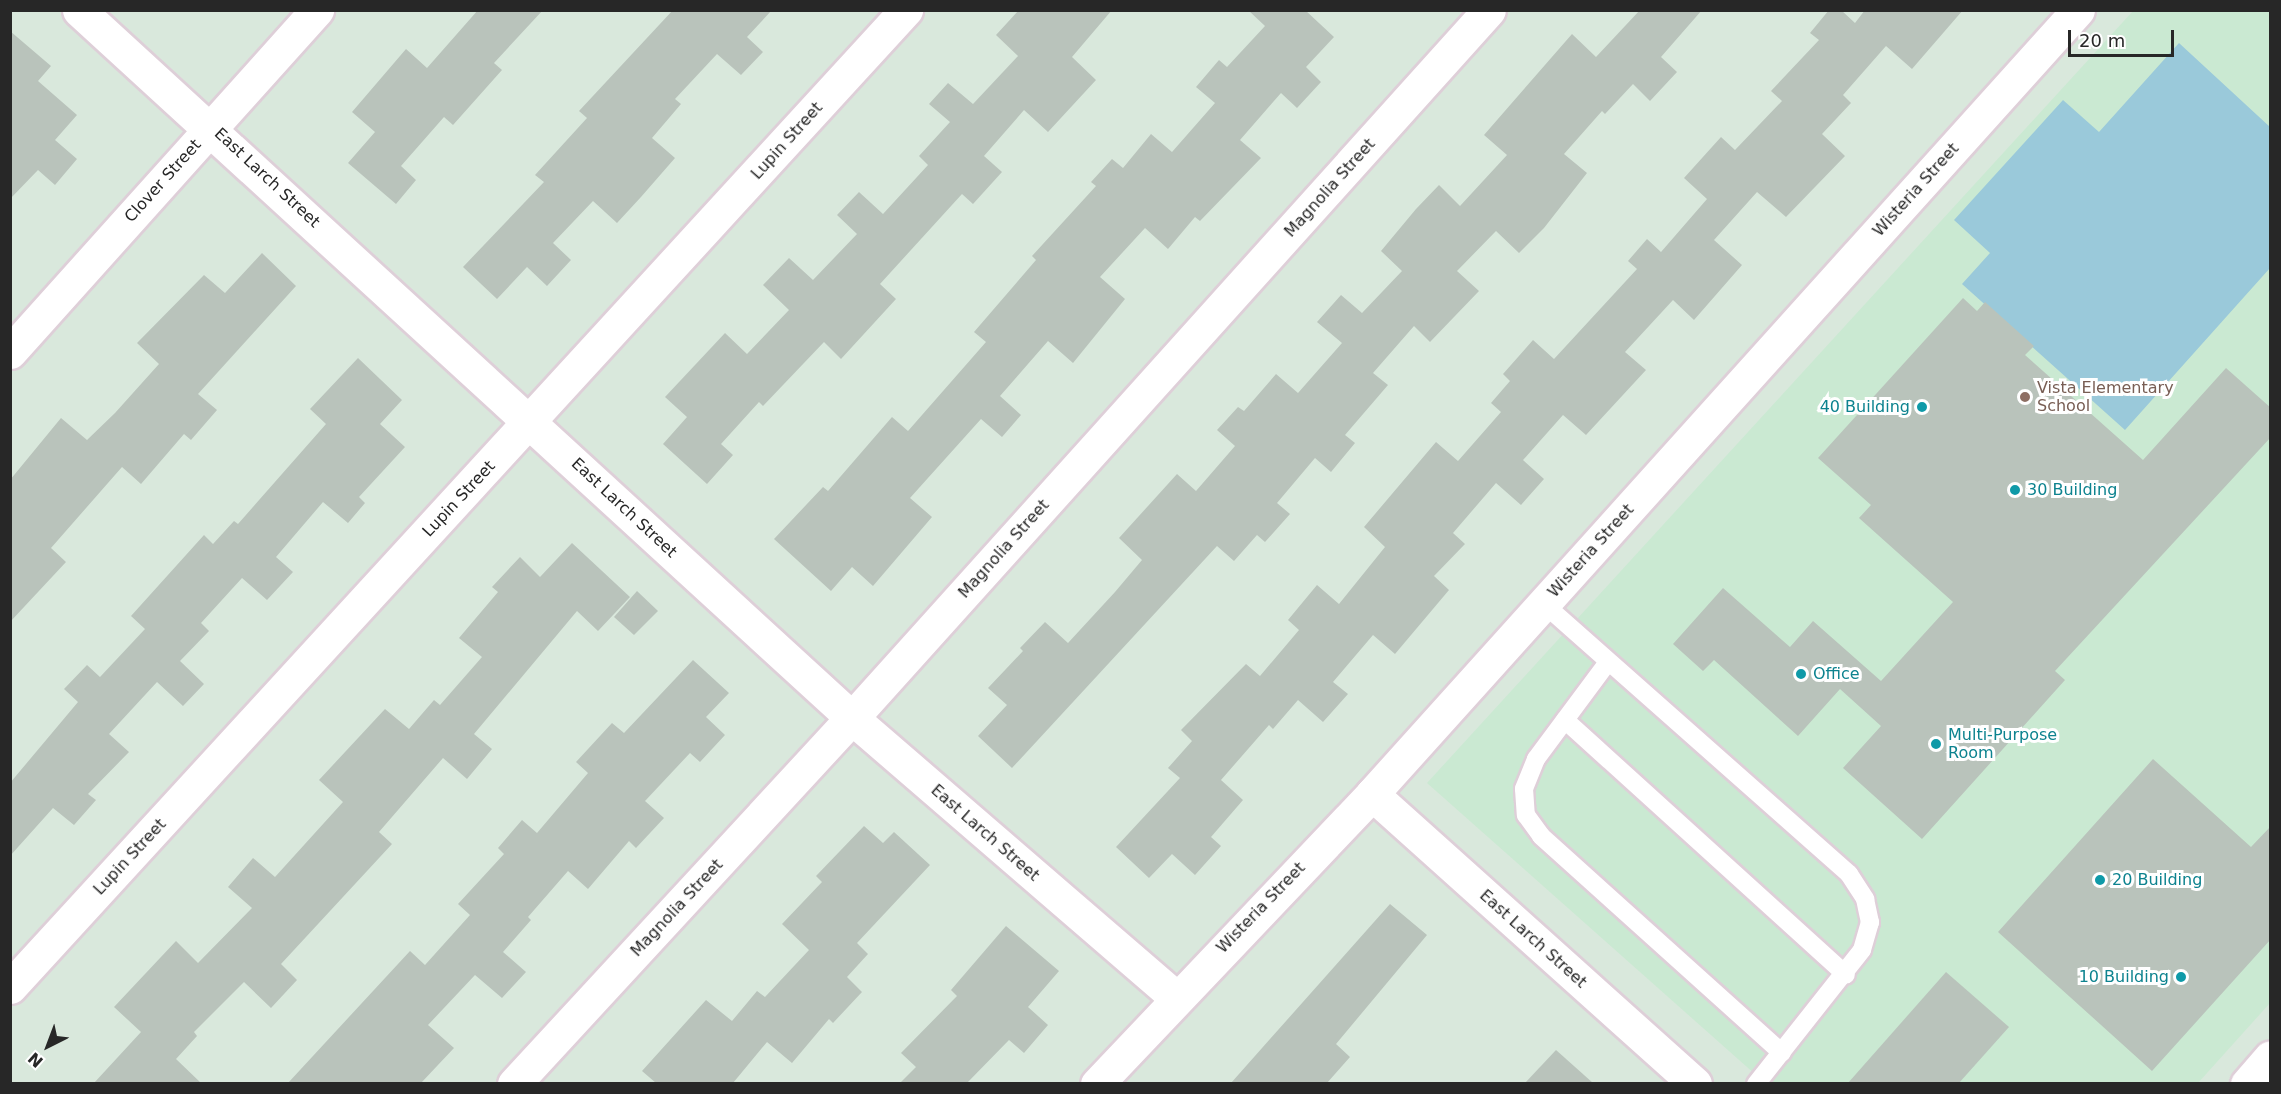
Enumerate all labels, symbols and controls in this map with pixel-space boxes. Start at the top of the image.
scale bar [2071,18,2178,56]
text: 20 m [2079,30,2125,51]
street label: Lupin Street [747,98,827,184]
street label: East Larch Street [210,124,324,232]
street label: Magnolia Street [1281,135,1379,241]
street label: Clover Street [121,136,205,226]
street label: Wisteria Street [1869,139,1963,241]
place label: Vista Elementary School [2037,378,2174,416]
marker: Vista Elementary School [2018,390,2032,404]
place label: 40 Building [1820,397,1910,417]
marker: 40 Building [1915,400,1929,414]
street label: East Larch Street [567,454,681,562]
street label: Lupin Street [419,457,499,541]
place label: 30 Building [2027,480,2117,500]
marker: 30 Building [2008,483,2022,497]
street label: Magnolia Street [955,496,1053,602]
street label: Wisteria Street [1544,500,1638,602]
place label: Office [1813,664,1860,684]
marker: Office [1794,667,1808,681]
place label: Multi-Purpose Room [1948,725,2057,763]
marker: Multi-Purpose Room [1929,737,1943,751]
street label: East Larch Street [927,781,1043,885]
street label: Lupin Street [90,815,170,899]
street label: Magnolia Street [627,855,727,961]
street label: Wisteria Street [1213,859,1309,957]
place label: 20 Building [2112,870,2202,890]
marker: 20 Building [2093,873,2107,887]
street label: East Larch Street [1476,886,1590,992]
place label: 10 Building [2079,967,2169,987]
marker: 10 Building [2174,970,2188,984]
north arrow [18,1016,78,1076]
text: N [24,1048,47,1071]

